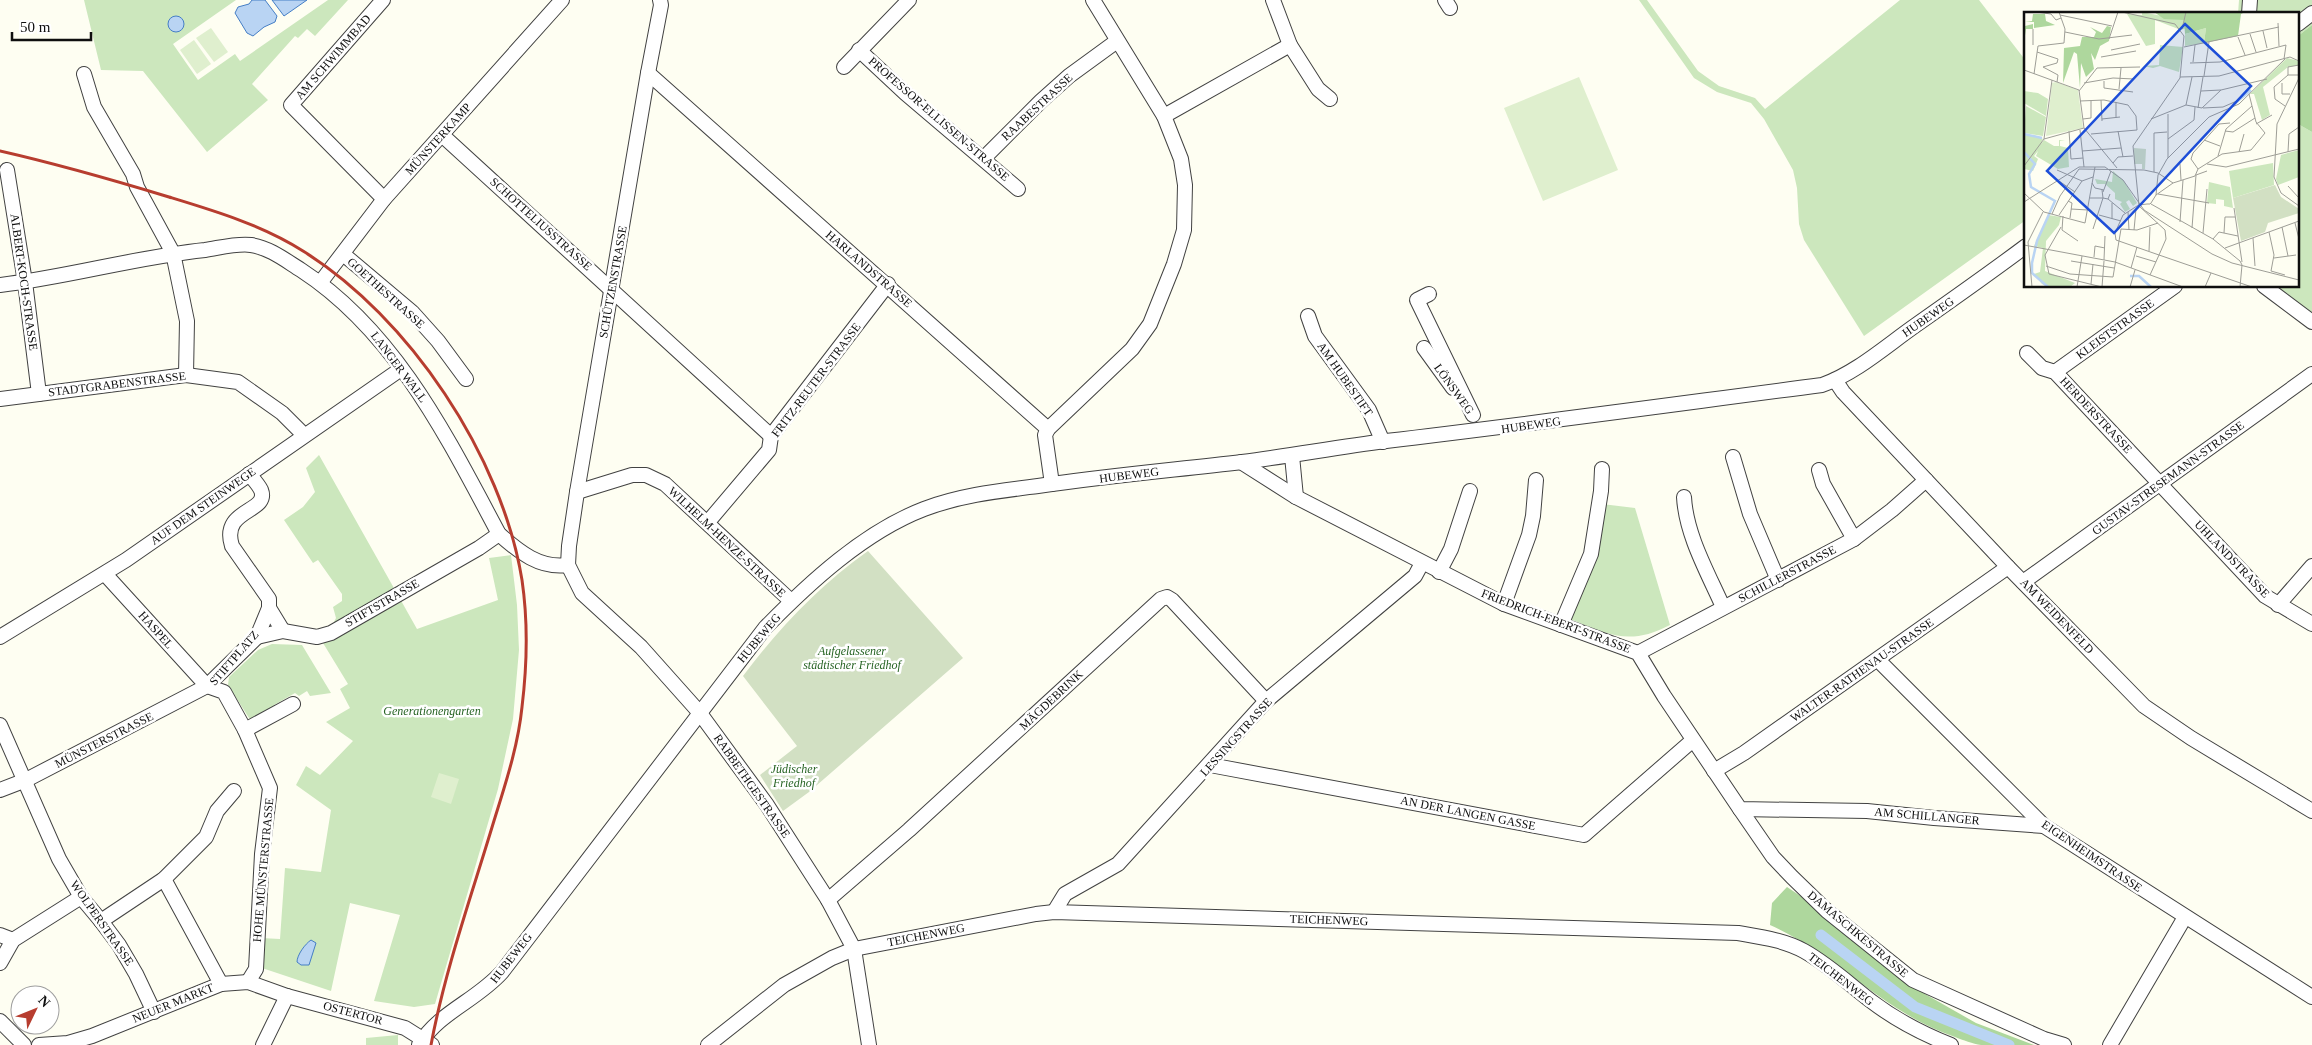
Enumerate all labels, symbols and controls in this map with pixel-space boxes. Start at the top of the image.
scale bar [12,10,91,42]
street label: AM SCHWIMMBAD [292,12,374,102]
inset map [2024,12,2300,288]
text: 50 m [20,19,51,35]
street label: PROFESSOR-ELLISSEN-STRASSE [866,54,1012,184]
street label: RAABESTRASSE [999,70,1075,144]
street label: MÜNSTERKAMP [402,100,474,178]
street label: SCHOTTELIUSSTRASSE [487,175,595,273]
street label: ALBERT-KOCH-STRASSE [7,213,41,351]
street label: SCHÜTZENSTRASSE [596,225,630,339]
street label: HARLANDSTRASSE [823,228,915,310]
street label: GOETHESTRASSE [344,255,428,331]
street label: HUBEWEG [1899,294,1957,340]
street label: KLEISTSTRASSE [2073,296,2157,362]
street label: FRITZ-REUTER-STRASSE [768,320,864,440]
street label: LANGER WALL [368,329,430,405]
street label: AM HUBESTIFT [1314,339,1376,419]
street label: LÖNSWEG [1431,361,1477,417]
street label: STADTGRABENSTRASSE [47,369,187,399]
street label: HERDERSTRASSE [2057,374,2135,456]
street label: HUBEWEG [1500,414,1562,436]
street label: GUSTAV-STRESEMANN-STRASSE [2089,418,2247,538]
street label: AUF DEM STEINWEGE [148,464,258,548]
street label: HUBEWEG [1098,464,1160,486]
street label: WILHELM-HENZE-STRASSE [665,484,789,600]
street label: UHLANDSTRASSE [2192,517,2272,601]
street label: SCHILLERSTRASSE [1736,542,1838,606]
street label: AM WEIDENFELD [2017,575,2097,657]
street label: STIFTSTRASSE [342,576,422,630]
street label: FRIEDRICH-EBERT-STRASSE [1479,586,1633,656]
street label: HASPEL [136,608,176,652]
street label: HUBEWEG [734,610,784,665]
street label: WALTER-RATHENAU-STRASSE [1788,615,1936,725]
street label: STIFTPLATZ [206,628,262,688]
park label: Aufgelassener städtischer Friedhof [803,644,902,672]
street label: MÄGDEBRINK [1016,667,1086,733]
street label: LESSINGSTRASSE [1197,695,1275,779]
park label: Generationengarten [383,704,481,718]
street label: MÜNSTERSTRASSE [52,709,156,771]
street label: RABBETHGESTRASSE [711,731,793,841]
park label: Jüdischer Friedhof [771,762,818,790]
street label: AN DER LANGEN GASSE [1399,793,1537,833]
street label: HOHE MÜNSTERSTRASSE [250,797,276,943]
street label: AM SCHILLANGER [1874,804,1980,828]
street label: EIGENHEIMSTRASSE [2039,817,2145,895]
street label: WOLPERSTRASSE [67,878,137,968]
street label: DAMASCHKESTRASSE [1805,888,1911,980]
street label: TEICHENWEG [1289,912,1369,928]
street label: TEICHENWEG [886,921,966,949]
street label: HUBEWEG [487,930,535,986]
street label: TEICHENWEG [1805,950,1877,1008]
street label: NEUER MARKT [130,980,216,1026]
north arrow [10,985,60,1035]
text: N [35,993,53,1010]
street label: OSTERTOR [322,998,384,1028]

